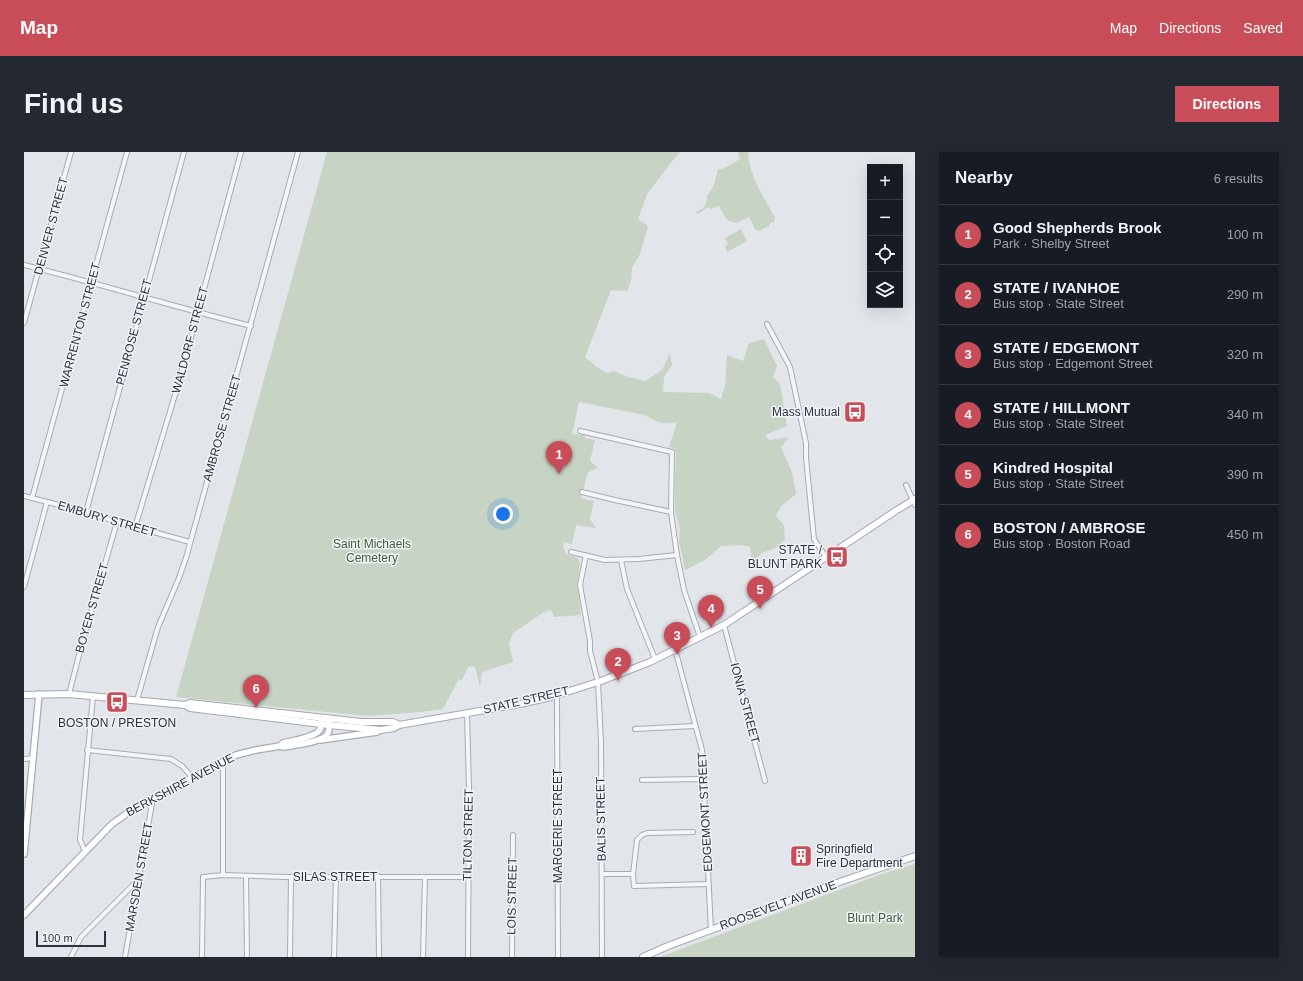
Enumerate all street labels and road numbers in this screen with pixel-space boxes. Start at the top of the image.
street label: DENVER STREET [31,175,71,276]
street label: WARRENTON STREET [57,260,104,389]
street label: PENROSE STREET [113,277,155,387]
street label: WALDORF STREET [169,284,211,395]
street label: AMBROSE STREET [200,372,244,483]
street label: EMBURY STREET [56,498,158,540]
street label: BOYER STREET [72,561,112,654]
street label: IONIA STREET [728,661,763,745]
street label: STATE STREET [482,683,571,717]
street label: BERKSHIRE AVENUE [124,751,236,819]
street label: EDGEMONT STREET [695,751,715,872]
street label: MARGERIE STREET [551,768,565,883]
street label: BALIS STREET [593,776,609,861]
street label: TILTON STREET [460,788,476,881]
street label: MARSDEN STREET [122,821,156,933]
street label: LOIS STREET [504,856,520,935]
street label: SILAS STREET [293,870,378,884]
street label: ROOSEVELT AVENUE [718,877,838,933]

